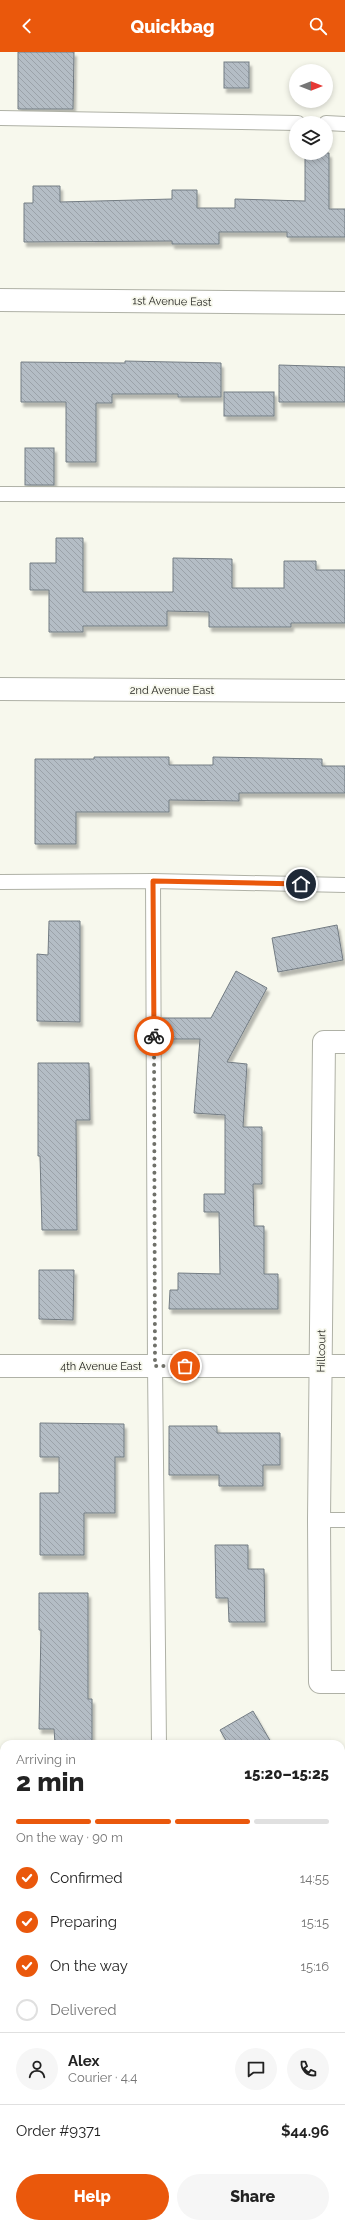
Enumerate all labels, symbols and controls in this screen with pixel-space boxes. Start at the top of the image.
icon: back [16,15,38,37]
icon: search [307,15,329,37]
text: Quickbag [131,16,214,37]
north arrow [289,64,333,108]
map controls [289,64,333,160]
button: layers [289,116,333,160]
street label: 1st Avenue East [132,294,212,309]
street label: 2nd Avenue East [130,684,215,697]
pin [284,867,318,901]
icon: home [290,873,312,895]
courier [134,1016,174,1056]
icon: bike [143,1025,165,1047]
street label: Hillcourt [315,1329,328,1373]
pin [168,1349,202,1383]
icon: bag [174,1355,196,1377]
street label: 4th Avenue East [60,1360,142,1373]
text: Arriving in [16,1752,76,1767]
text: 15:20–15:25 [244,1765,329,1783]
text: 2 min [16,1767,84,1797]
text: On the way · 90 m [16,1830,123,1845]
icon: check [16,1867,38,1889]
text: Confirmed [50,1869,123,1887]
text: 14:55 [300,1871,329,1886]
icon: check [16,1911,38,1933]
text: Preparing [50,1913,117,1931]
text: 15:15 [301,1915,329,1930]
icon: check [16,1955,38,1977]
text: On the way [50,1957,128,1975]
text: 15:16 [301,1959,329,1974]
text: Delivered [50,2001,117,2019]
button: person [16,2048,58,2090]
button: chat [235,2048,277,2090]
button: phone [287,2048,329,2090]
text: Alex [68,2052,99,2070]
text: Courier · 4.4 [68,2070,137,2085]
text: Order #9371 [16,2122,101,2140]
text: $44.96 [281,2122,329,2140]
button: Help [16,2174,169,2220]
button: Share [177,2174,329,2220]

